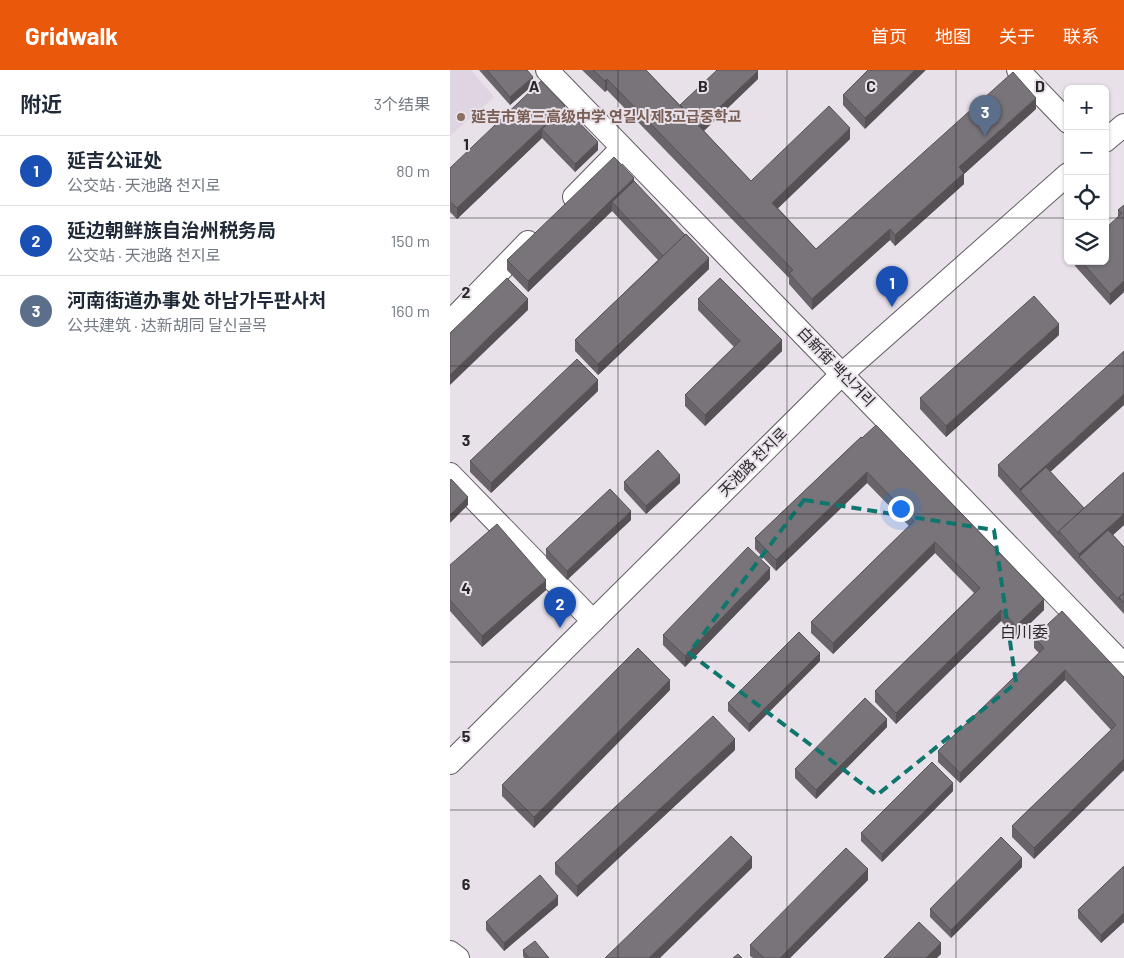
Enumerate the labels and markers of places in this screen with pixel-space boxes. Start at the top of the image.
pin: 3 [969,95,1001,136]
place label: 延吉市第三高级中学 연길시제3고급중학교 [471,107,742,125]
marker: 延吉市第三高级中学 연길시제3고급중학교 [455,111,467,123]
pin: 1 [876,266,908,307]
pin: 2 [544,587,576,628]

